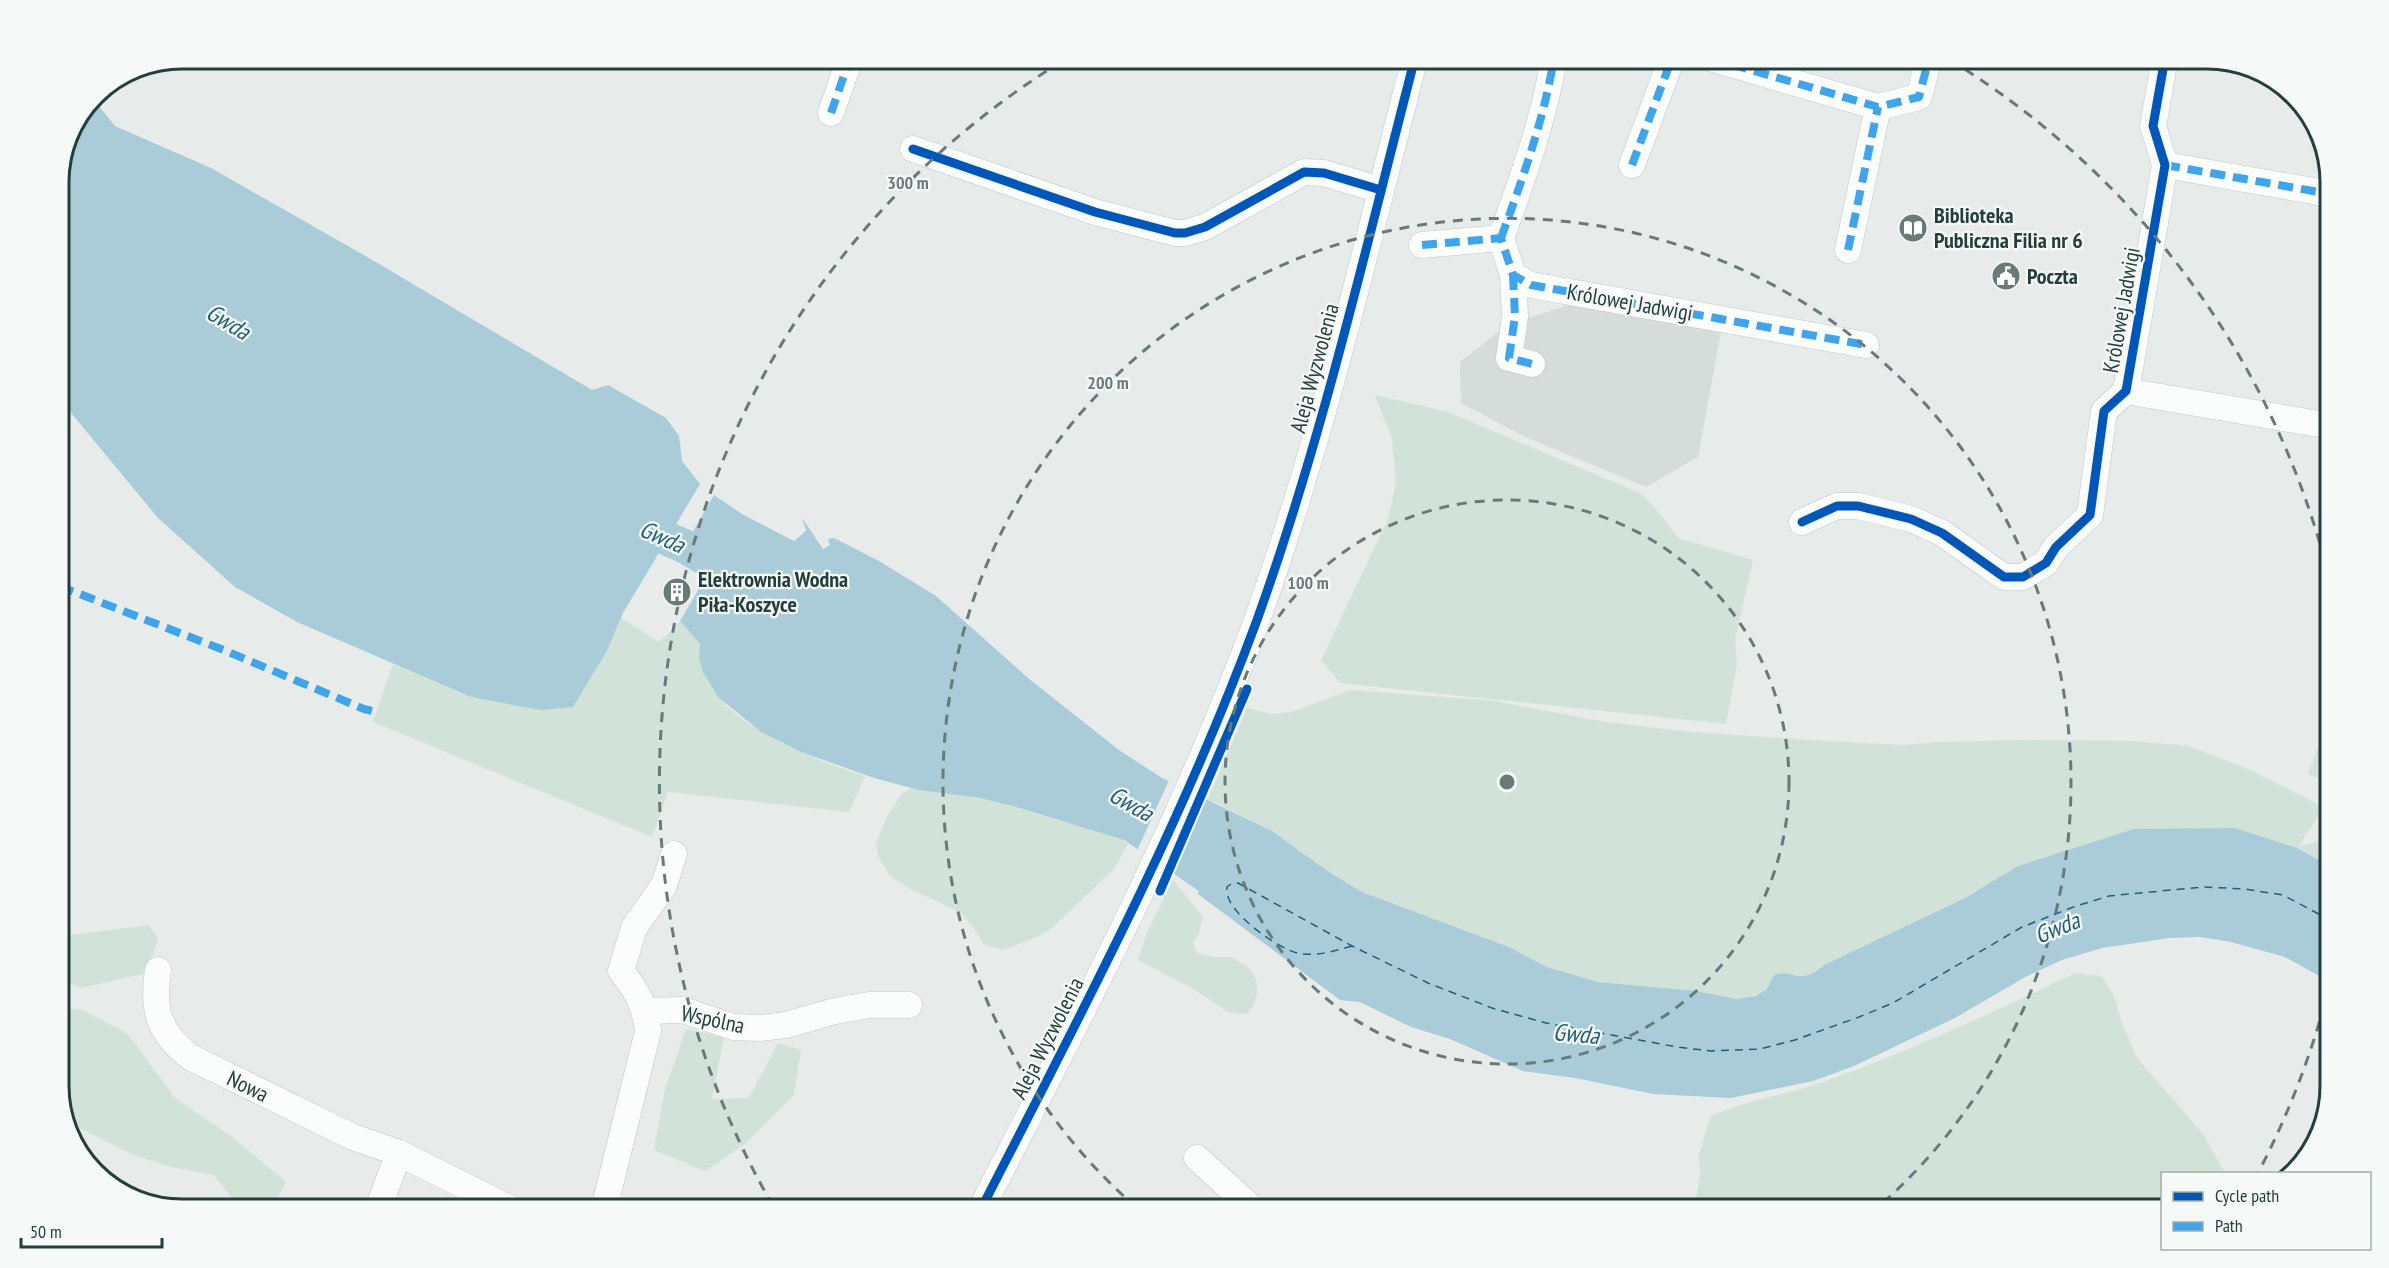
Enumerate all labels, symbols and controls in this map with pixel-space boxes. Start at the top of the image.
text: 300 m [887,171,929,194]
place label: Biblioteka Publiczna Filia nr 6 [1934,201,2083,254]
library icon: Biblioteka Publiczna Filia nr 6 [1897,212,1929,244]
street label: Królowej Jadwigi [2096,245,2146,375]
public building icon: Poczta [1990,260,2022,292]
place label: Poczta [2027,262,2078,290]
street label: Królowej Jadwigi [1565,277,1695,327]
water label: Gwda [201,296,257,347]
street label: Aleja Wyzwolenia [1283,300,1345,436]
text: 200 m [1087,371,1129,394]
water label: Gwda [635,513,691,561]
place label: Elektrownia Wodna Piła-Koszyce [698,565,848,618]
text: 100 m [1287,571,1329,594]
building icon: Elektrownia Wodna Piła-Koszyce [661,576,693,608]
centre of rings [1497,772,1517,792]
water label: Gwda [1104,779,1160,829]
water label: Gwda [2030,904,2085,951]
street label: Aleja Wyzwolenia [1004,972,1090,1104]
street label: Wspólna [679,999,747,1039]
water label: Gwda [1552,1016,1602,1051]
street label: Nowa [223,1064,273,1108]
legend [2161,1172,2371,1250]
text: Cycle path [2215,1184,2279,1207]
scale bar [21,1211,162,1249]
text: Path [2215,1214,2243,1237]
text: 50 m [30,1220,62,1243]

